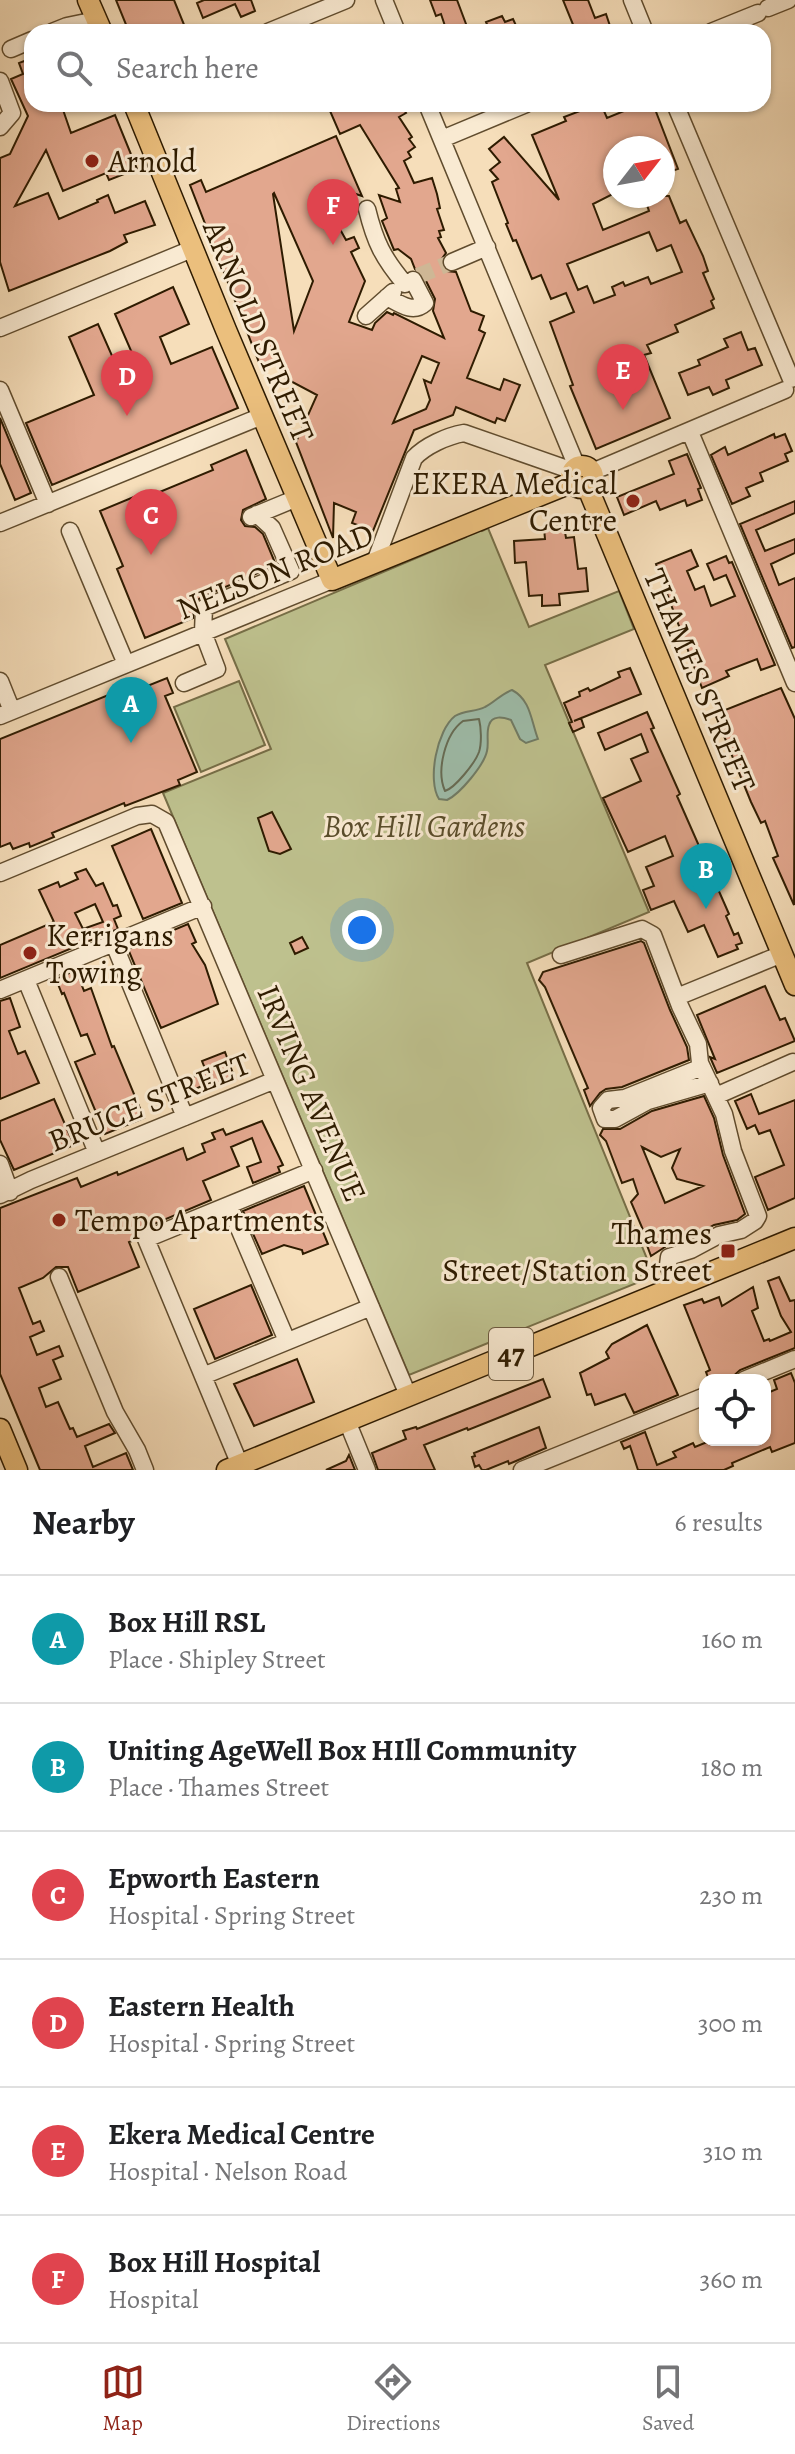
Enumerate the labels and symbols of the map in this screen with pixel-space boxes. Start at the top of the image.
north arrow [603,136,675,208]
place label: Arnold [107,139,198,183]
marker: Arnold [83,152,101,170]
pin: F [307,179,359,245]
street label: ARNOLD STREET [192,212,326,449]
pin: E [597,344,649,410]
pin: D [101,350,153,416]
place label: EKERA Medical Centre [412,461,617,542]
pin: C [125,489,177,555]
marker: EKERA Medical Centre [624,492,642,510]
street label: NELSON ROAD [170,511,380,631]
street label: THAMES STREET [633,562,767,799]
pin: A [105,677,157,743]
park label: Box Hill Gardens [323,804,525,848]
pin: B [680,843,732,909]
your location [342,910,382,950]
place label: Kerrigans Towing [46,913,174,994]
marker: Kerrigans Towing [21,944,39,962]
street label: IRVING AVENUE [247,978,377,1208]
street label: BRUCE STREET [41,1041,257,1163]
place label: Tempo Apartments [75,1198,325,1242]
marker: Tempo Apartments [50,1211,68,1229]
place label: Thames Street/Station Street [442,1211,712,1292]
marker: Thames Street/Station Street [719,1242,737,1260]
road number: 47 [489,1328,533,1380]

